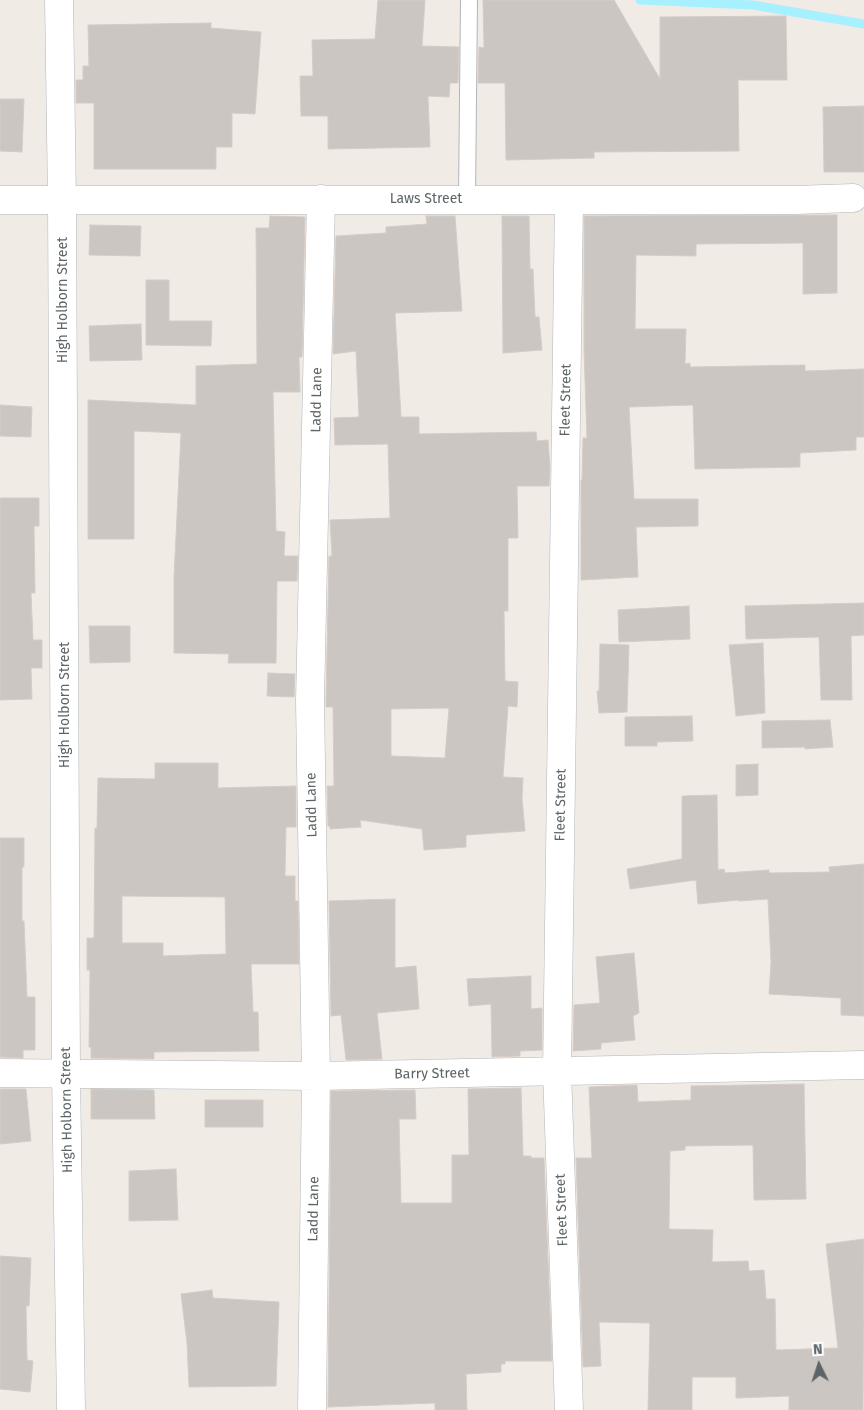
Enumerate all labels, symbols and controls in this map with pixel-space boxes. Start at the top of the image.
street label: Laws Street [390,191,462,207]
street label: High Holborn Street [55,237,71,363]
street label: Fleet Street [557,363,575,437]
street label: Ladd Lane [308,367,326,433]
street label: High Holborn Street [57,642,73,768]
street label: Fleet Street [552,768,570,842]
street label: Ladd Lane [303,772,321,838]
street label: High Holborn Street [57,1047,77,1173]
street label: Barry Street [394,1065,470,1083]
street label: Fleet Street [552,1173,572,1247]
street label: Ladd Lane [305,1176,323,1242]
north arrow [794,1340,844,1390]
text: N [813,1341,823,1358]

